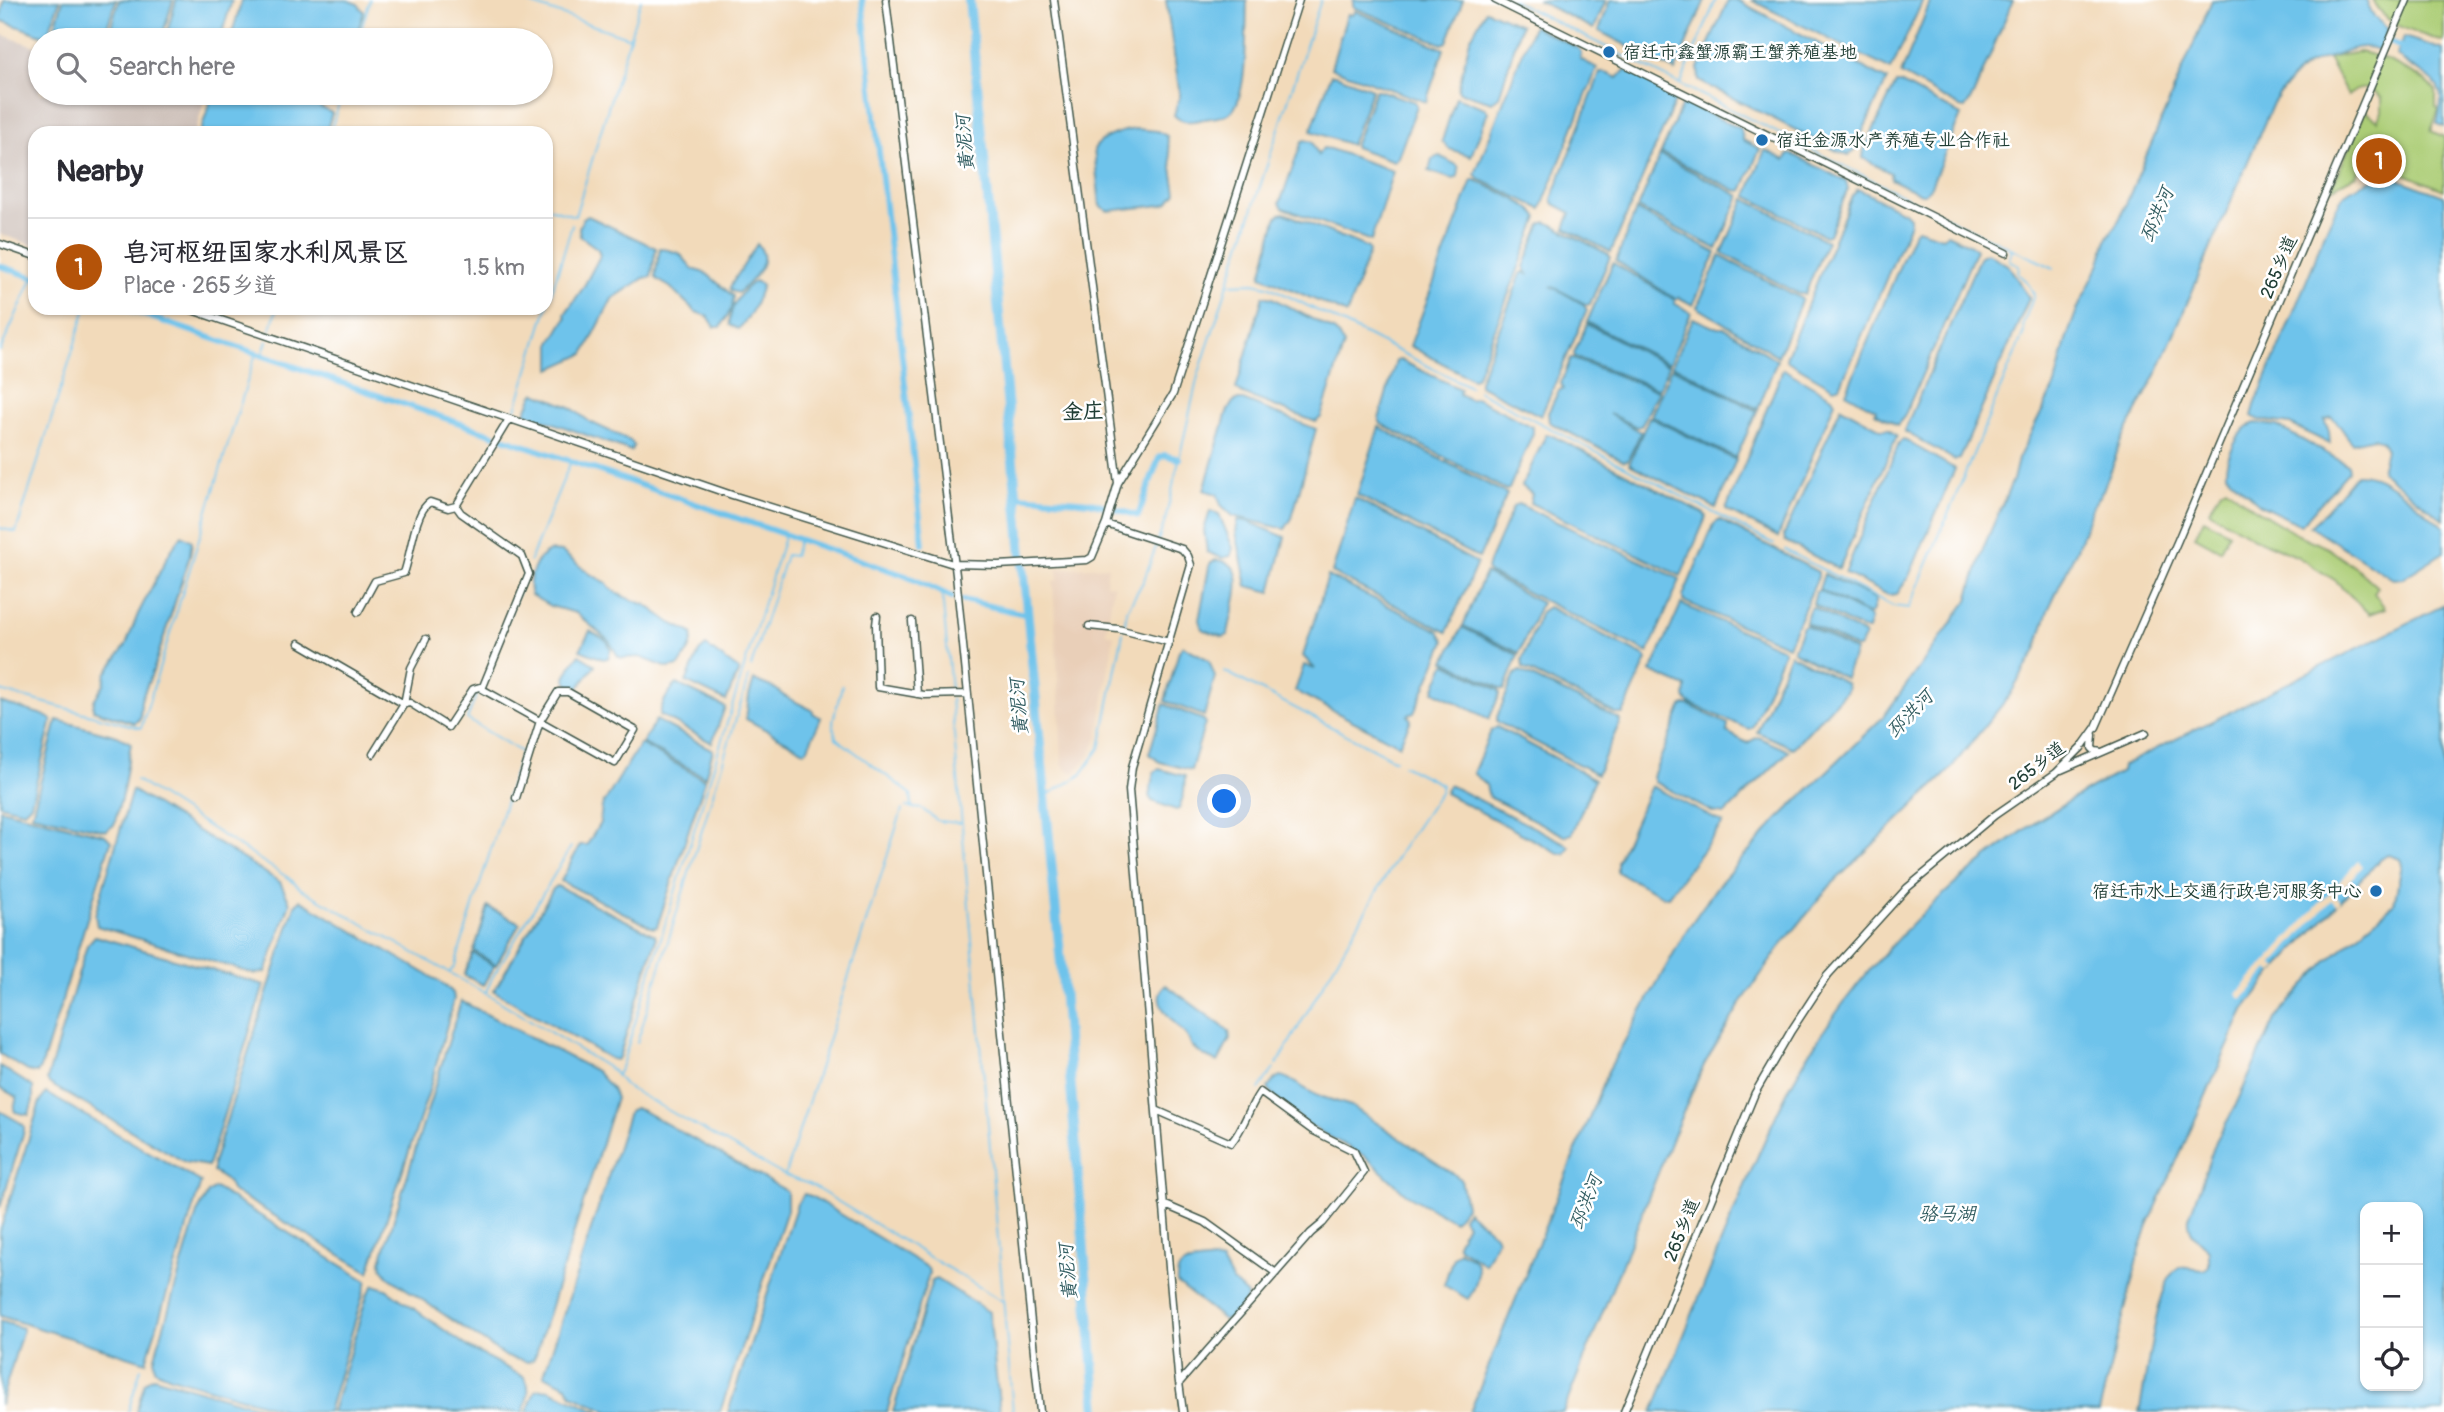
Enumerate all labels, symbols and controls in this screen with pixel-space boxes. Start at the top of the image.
search box [28,28,553,105]
place label: 宿迁市鑫蟹源霸王蟹养殖基地 [1623,41,1857,64]
marker: 宿迁市鑫蟹源霸王蟹养殖基地 [1601,44,1617,60]
icon: search [52,48,90,86]
text: Search here [108,51,235,83]
water label: 黄泥河 [950,111,979,172]
place label: 宿迁金源水产养殖专业合作社 [1776,129,2010,152]
marker: 宿迁金源水产养殖专业合作社 [1754,132,1770,148]
pin: 1 [2356,135,2402,187]
text: Nearby [56,153,143,190]
water label: 邳洪河 [2135,181,2180,246]
street label: 265乡道 [2255,232,2303,302]
text: 皂河枢纽国家水利风景区 [123,237,409,269]
text: 1 [75,253,84,282]
text: 1.5 km [463,253,525,282]
text: Place · 265乡道 [123,271,277,300]
district label: 金庄 [1062,398,1104,425]
water label: 黄泥河 [1004,675,1033,736]
water label: 邳洪河 [1882,683,1941,743]
street label: 265乡道 [2004,737,2070,795]
your location [1207,784,1241,818]
place label: 宿迁市水上交通行政皂河服务中心 [2092,880,2362,903]
marker: 宿迁市水上交通行政皂河服务中心 [2368,883,2384,899]
water label: 邳洪河 [1564,1168,1609,1233]
street label: 265乡道 [1659,1195,1705,1265]
water label: 骆马湖 [1918,1202,1977,1226]
map controls [2360,1202,2423,1391]
button: + [2360,1202,2423,1265]
water label: 黄泥河 [1053,1240,1082,1301]
button: − [2360,1265,2423,1328]
button: locate [2360,1328,2423,1391]

